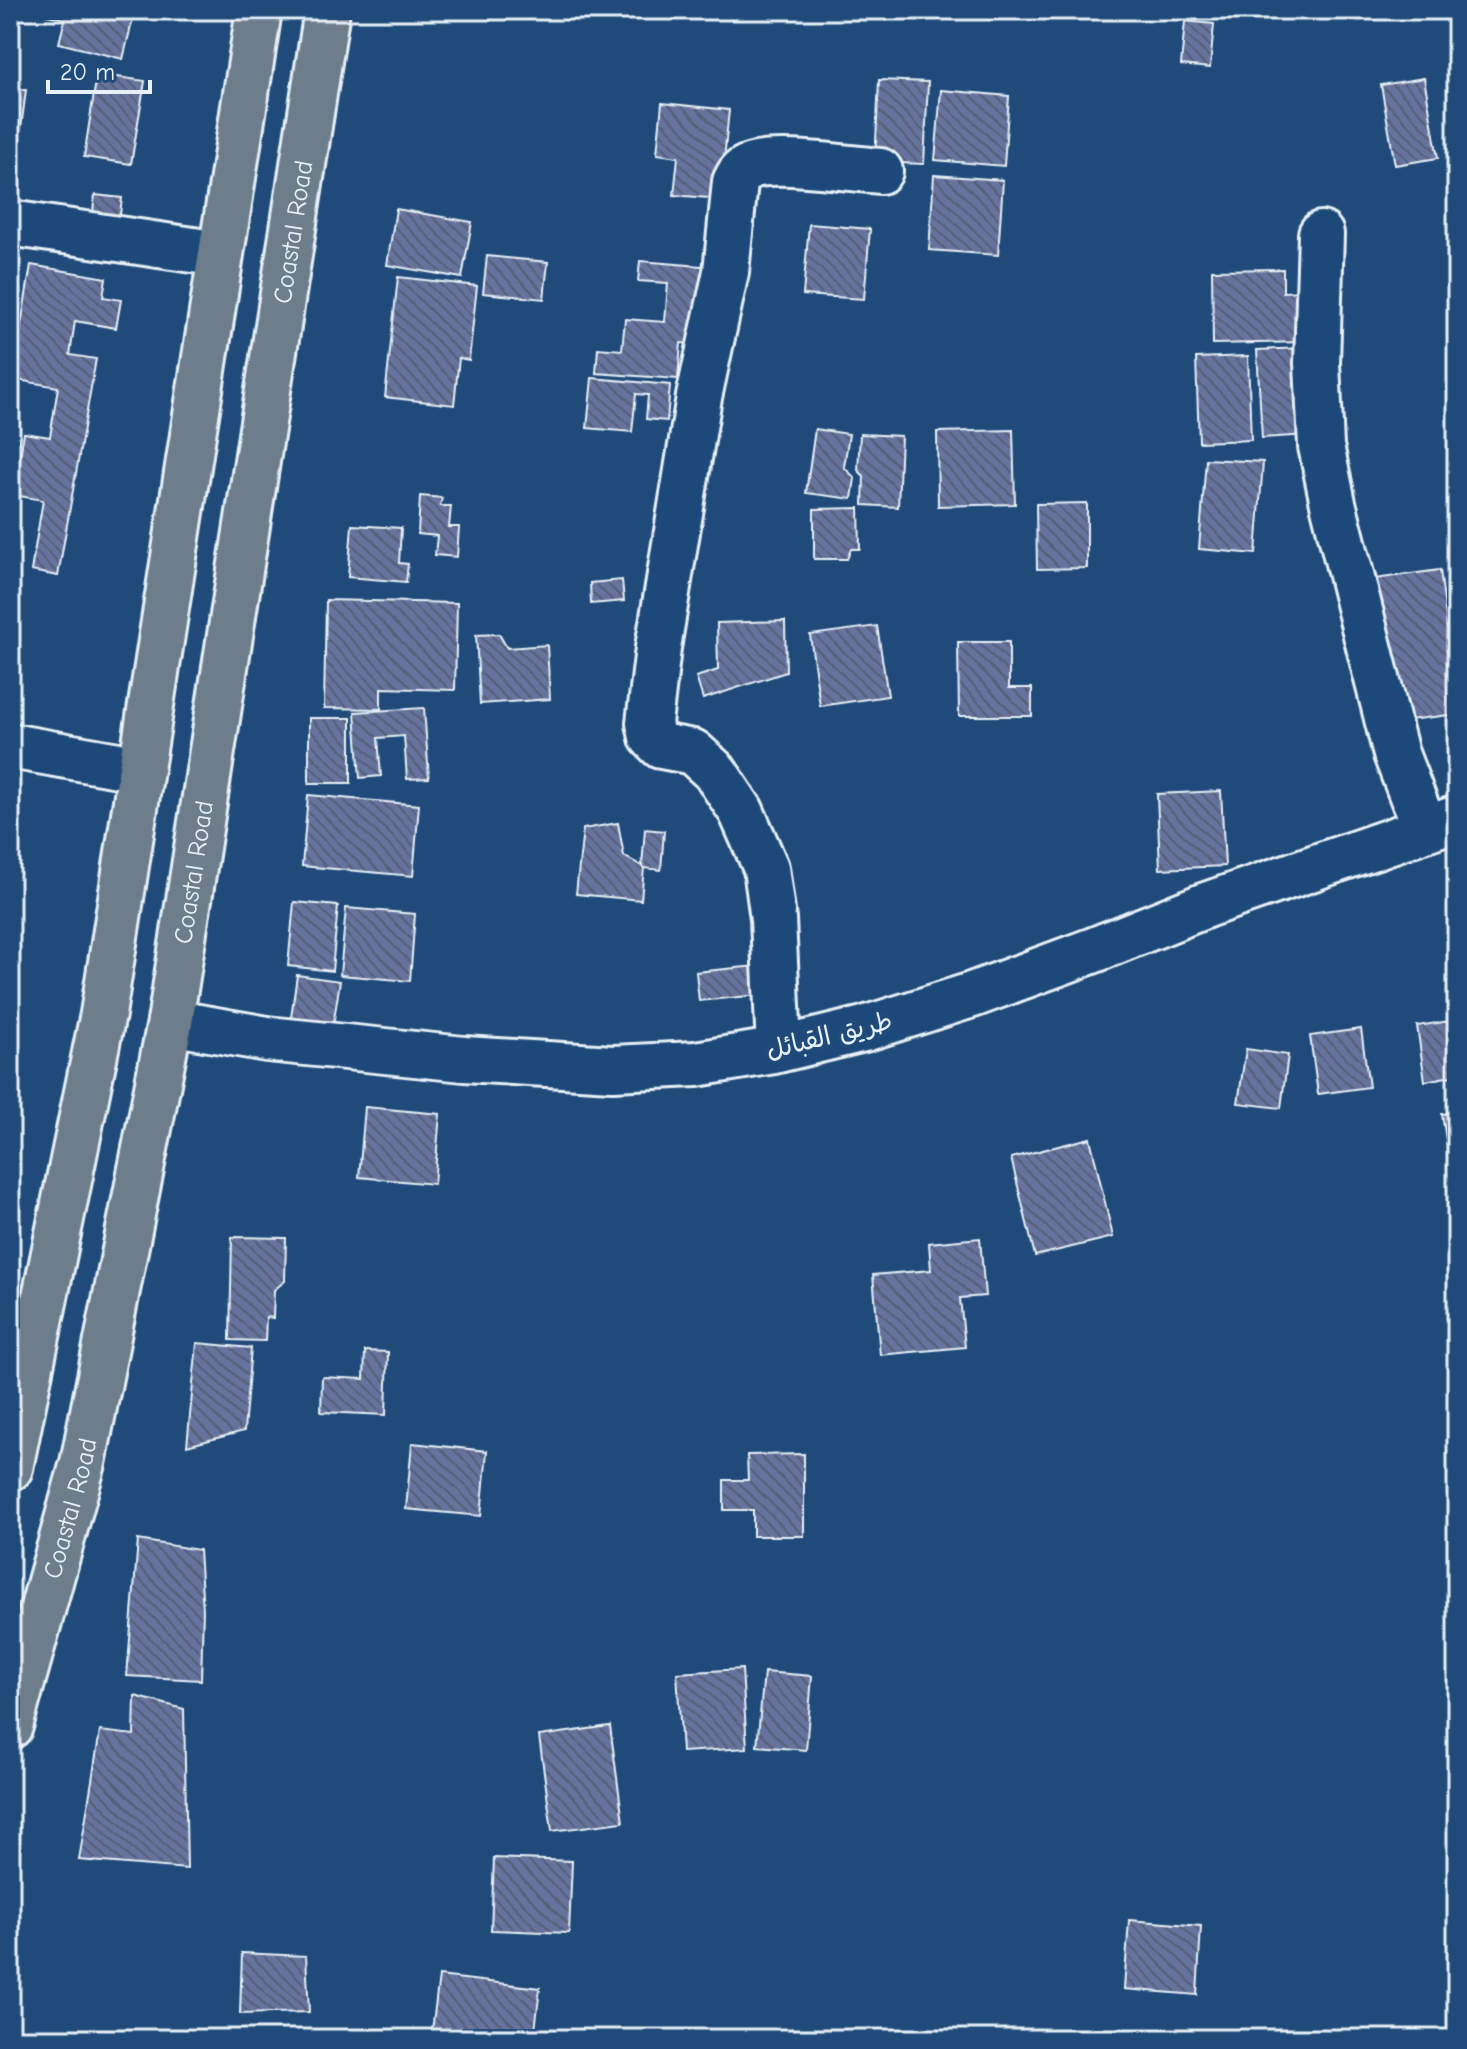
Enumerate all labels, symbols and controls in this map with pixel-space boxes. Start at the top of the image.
scale bar [48,44,150,94]
text: 20 m [60,58,115,86]
street label: Coastal Road [268,158,319,306]
street label: Coastal Road [168,799,220,946]
street label: طريق القبائل [763,1006,895,1066]
street label: Coastal Road [38,1435,104,1582]

